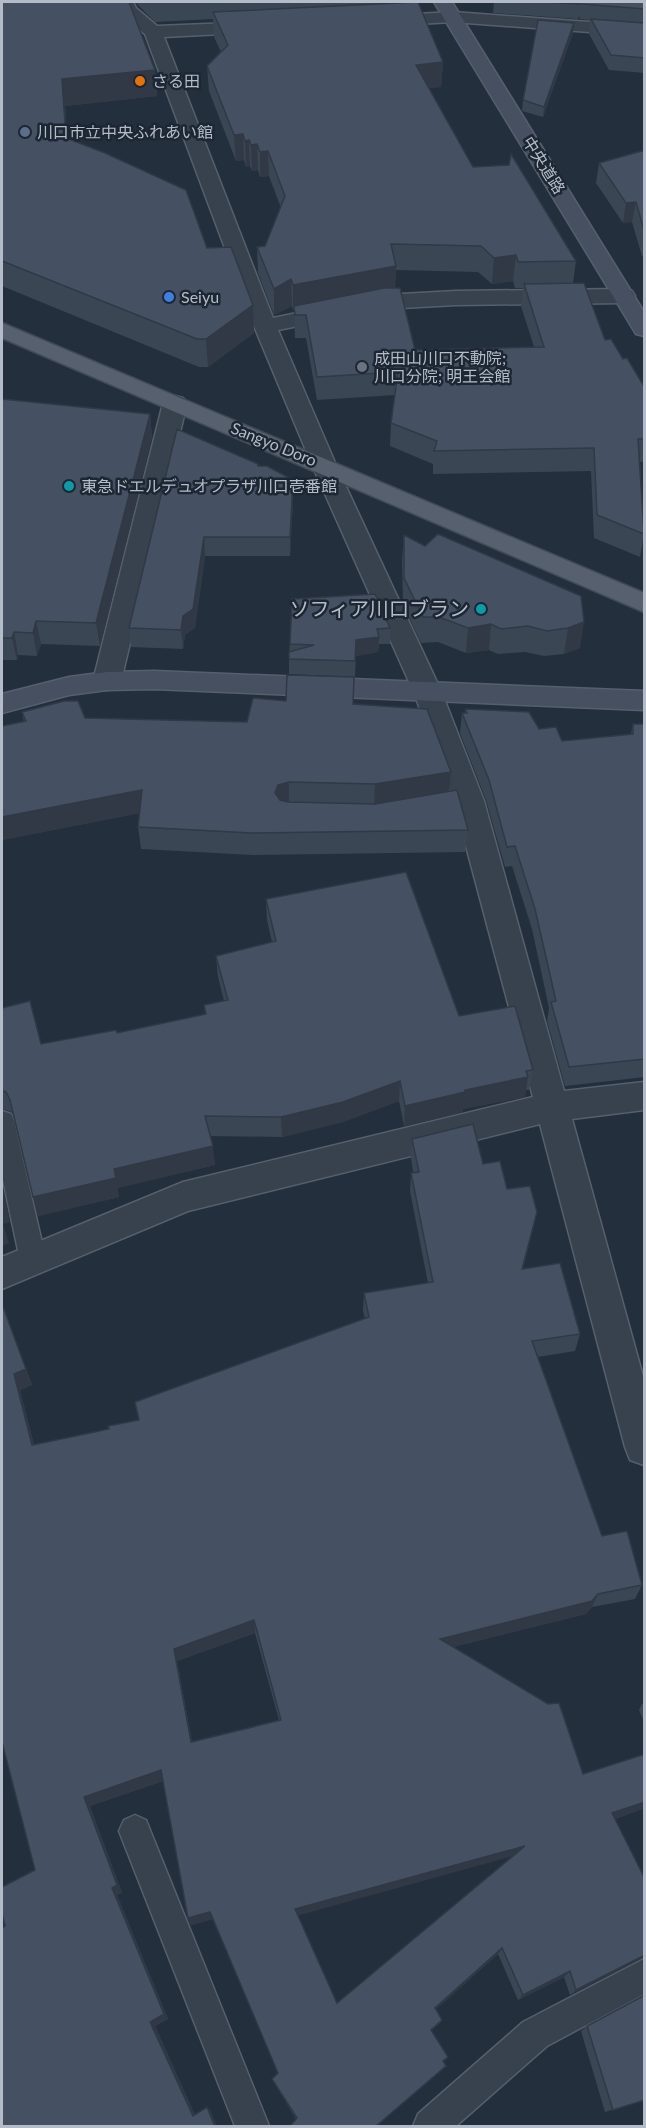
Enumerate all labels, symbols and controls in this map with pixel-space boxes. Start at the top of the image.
place label: さる田 [152,71,200,90]
marker: さる田 [133,74,147,88]
place label: 川口市立中央ふれあい館 [37,122,213,141]
marker: 川口市立中央ふれあい館 [18,125,32,139]
street label: 中央道路 [519,133,569,197]
place label: Seiyu [181,287,219,306]
marker: Seiyu [162,290,176,304]
place label: 成田山川口不動院; 川口分院; 明王会館 [374,348,510,385]
marker: 成田山川口不動院; 川口分院; 明王会館 [355,360,369,374]
street label: Sangyo Doro [229,418,320,469]
place label: 東急ドエルデュオプラザ川口壱番館 [81,476,337,495]
marker: 東急ドエルデュオプラザ川口壱番館 [62,479,76,493]
place label: ソフィア川口ブラン [289,596,469,620]
marker: ソフィア川口ブラン [474,602,488,616]

